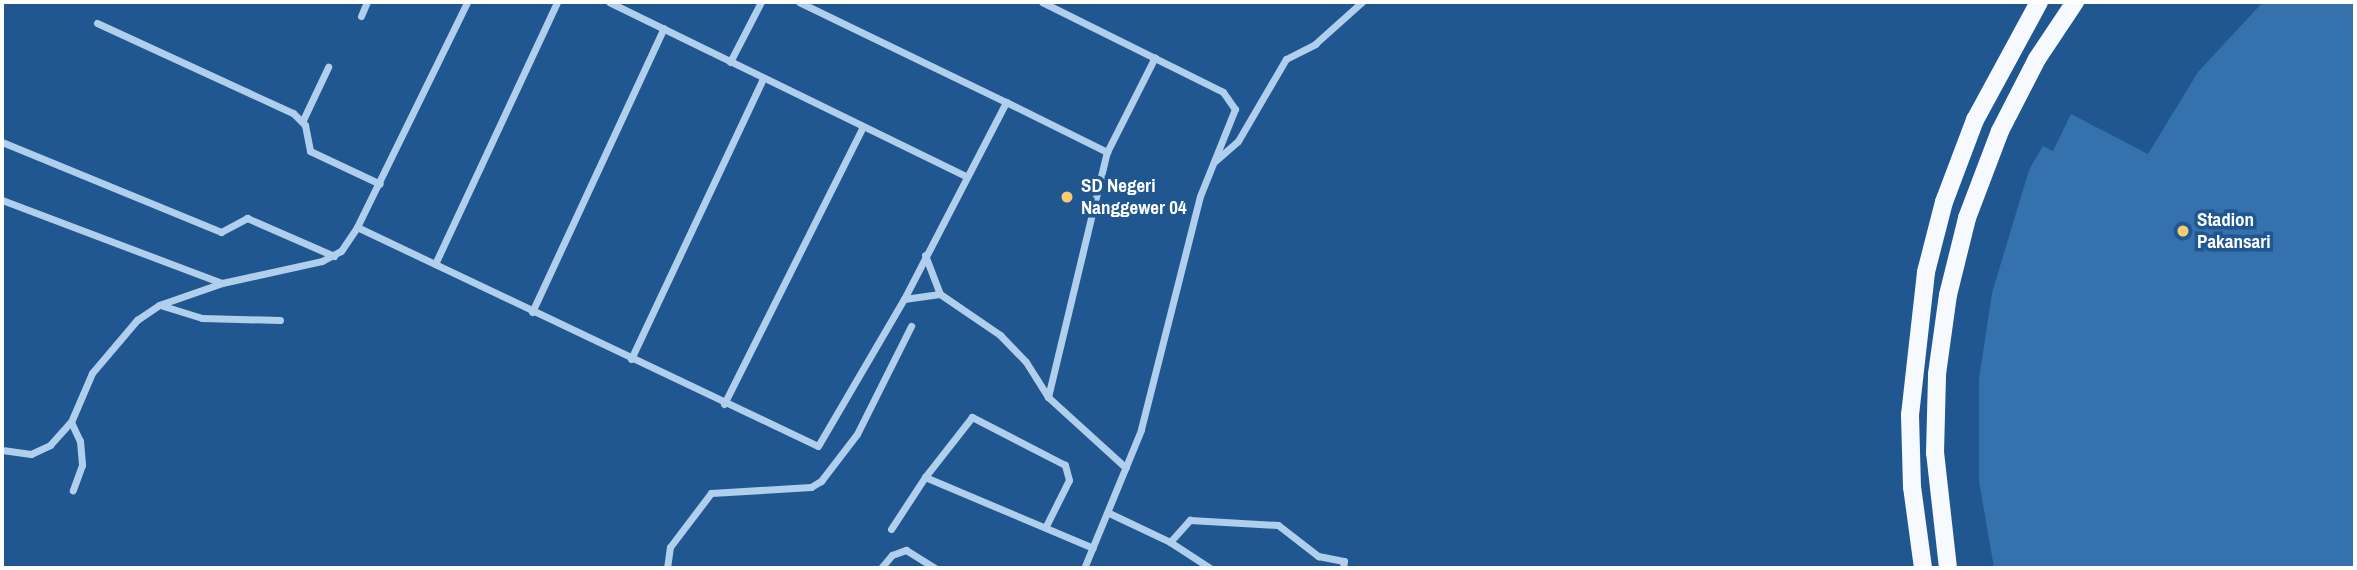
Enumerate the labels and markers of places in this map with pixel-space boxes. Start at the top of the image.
place label: SD Negeri Nanggewer 04 [1081,175,1187,219]
marker: SD Negeri Nanggewer 04 [1059,189,1075,205]
place label: Stadion Pakansari [2197,209,2271,253]
marker: Stadion Pakansari [2175,223,2191,239]

